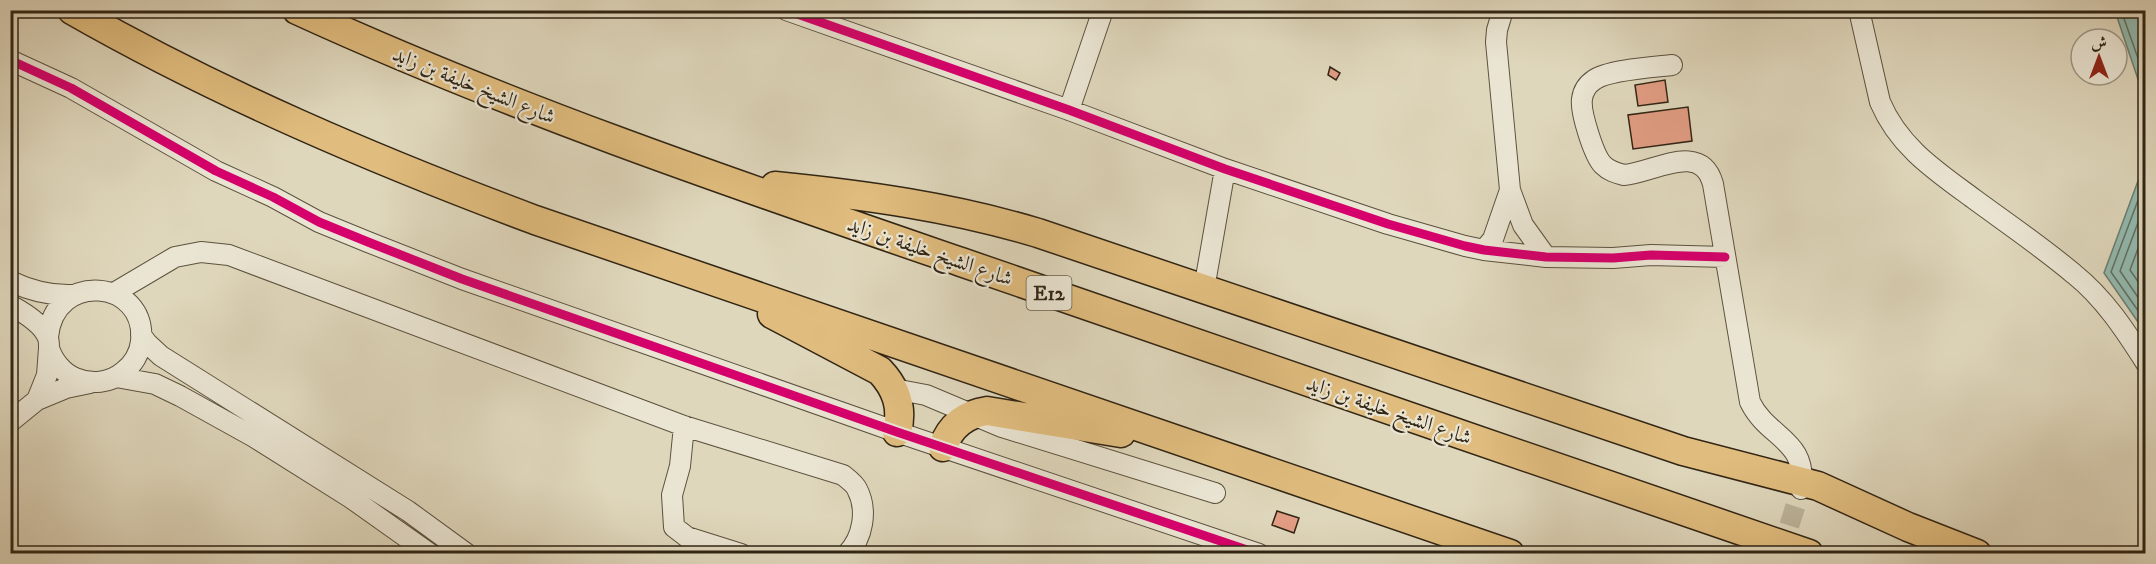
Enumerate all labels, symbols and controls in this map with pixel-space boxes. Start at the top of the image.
north arrow [2069,27,2129,87]
text: ش [2091,33,2107,53]
street label: شارع الشيخ خليفة بن زايد [387,41,559,135]
street label: شارع الشيخ خليفة بن زايد [842,211,1016,297]
road number: E12 [1026,276,1072,310]
street label: شارع الشيخ خليفة بن زايد [1301,370,1475,456]

